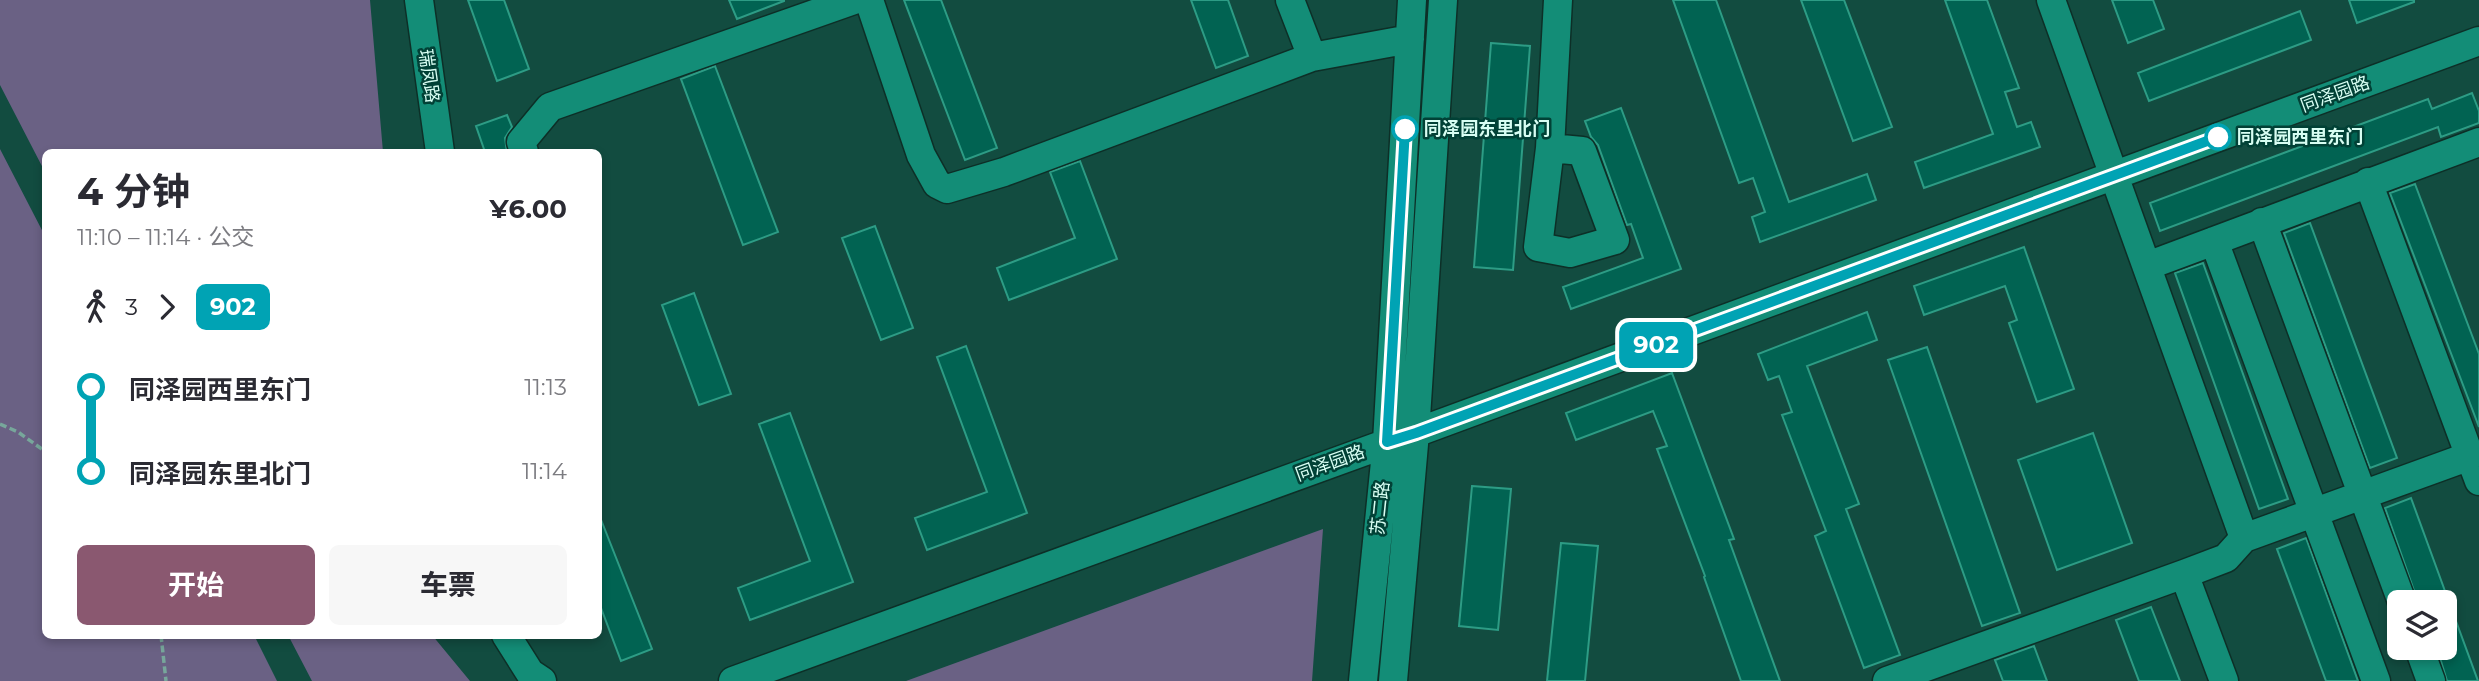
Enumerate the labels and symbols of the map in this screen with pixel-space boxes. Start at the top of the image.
street label: 瑞凤路 [414,48,444,104]
street label: 同泽园路 [2297,71,2373,117]
marker: 同泽园东里北门 [1392,116,1418,142]
place label: 同泽园东里北门 [1424,118,1550,140]
marker: 同泽园西里东门 [2205,124,2231,150]
place label: 同泽园西里东门 [2237,126,2363,148]
line badge: 902 [1616,322,1696,368]
street label: 同泽园路 [1292,440,1368,486]
street label: 苏二路 [1366,480,1394,536]

